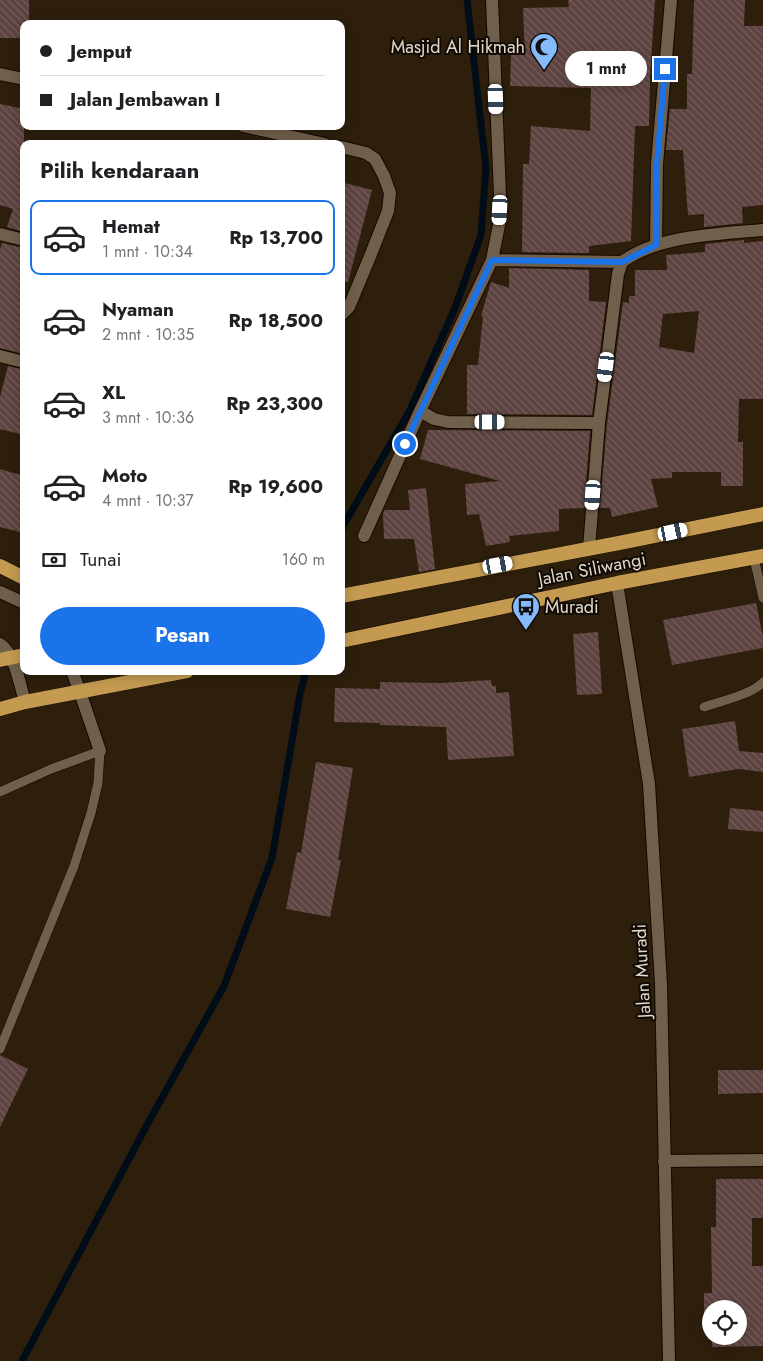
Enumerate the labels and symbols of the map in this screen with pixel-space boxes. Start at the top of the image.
mosque icon: Masjid Al Hikmah [529,32,559,71]
place label: Masjid Al Hikmah [391,34,525,60]
callout: 1 mnt [565,52,648,86]
route end [654,58,676,80]
car [487,84,504,114]
car [491,195,508,225]
car [596,351,615,383]
car [475,415,505,430]
route start [394,433,416,455]
car [584,480,601,510]
car [656,522,689,542]
street label: Jalan Siliwangi [534,546,648,593]
car [481,555,514,575]
bus stop icon: Muradi [511,592,541,631]
place label: Muradi [545,594,599,620]
street label: Jalan Muradi [627,923,658,1021]

